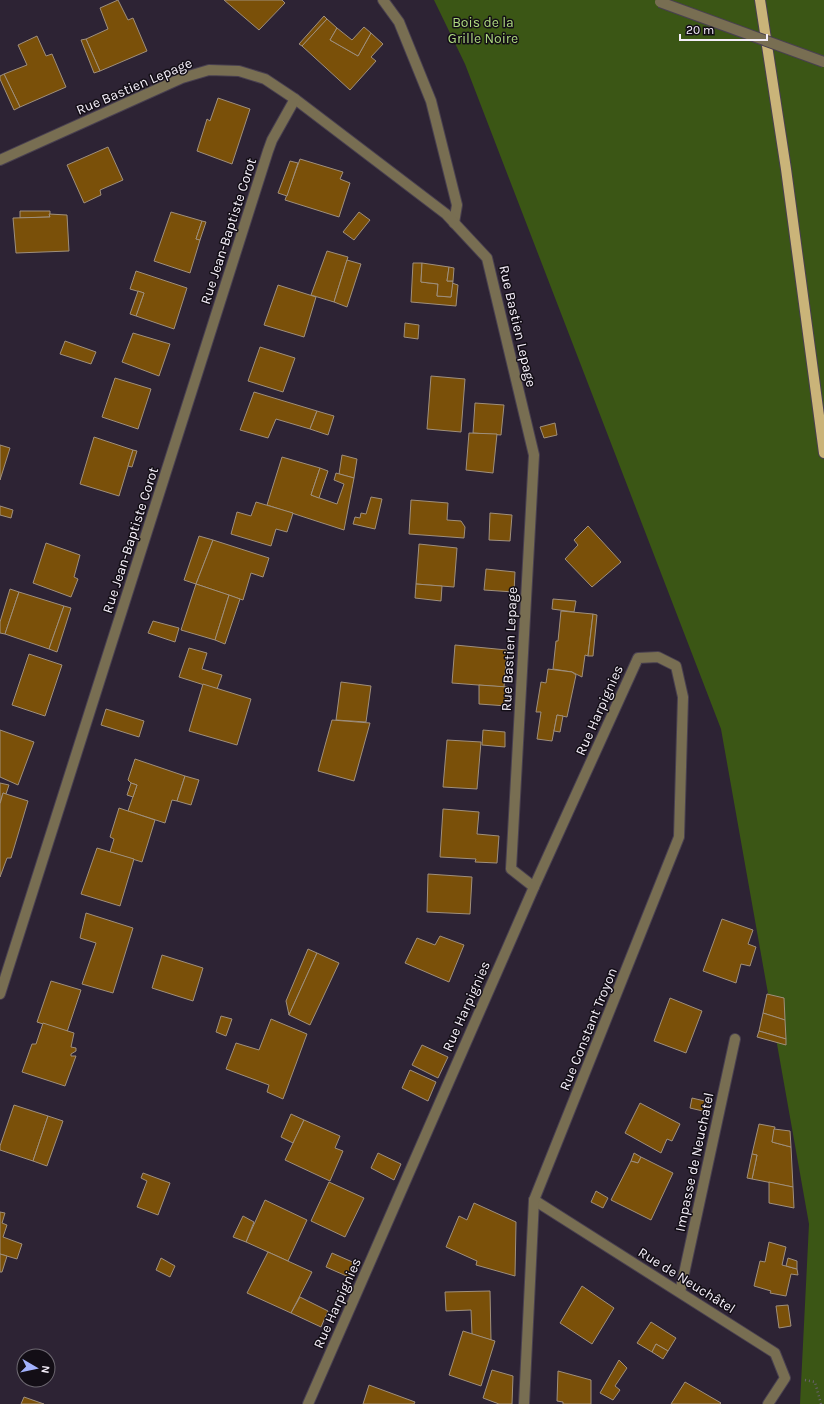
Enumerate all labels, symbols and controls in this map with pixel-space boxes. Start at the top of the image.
park label: Bois de la Grille Noire [448,14,518,47]
scale bar [680,16,767,42]
text: 20 m [686,23,714,37]
street label: Rue Bastien Lepage [74,54,195,119]
street label: Rue Jean-Baptiste Corot [197,156,260,306]
street label: Rue Bastien Lepage [495,264,540,389]
street label: Rue Jean-Baptiste Corot [99,465,162,615]
street label: Rue Bastien Lepage [498,586,521,712]
street label: Rue Harpignies [572,662,627,758]
street label: Rue Harpignies [439,958,494,1054]
street label: Rue Constant Troyon [556,965,621,1093]
street label: Impasse de Neuchatel [671,1091,718,1233]
street label: Rue de Neuchâtel [635,1244,738,1317]
street label: Rue Harpignies [310,1255,365,1351]
north arrow [16,1348,56,1388]
text: N [38,1365,52,1374]

